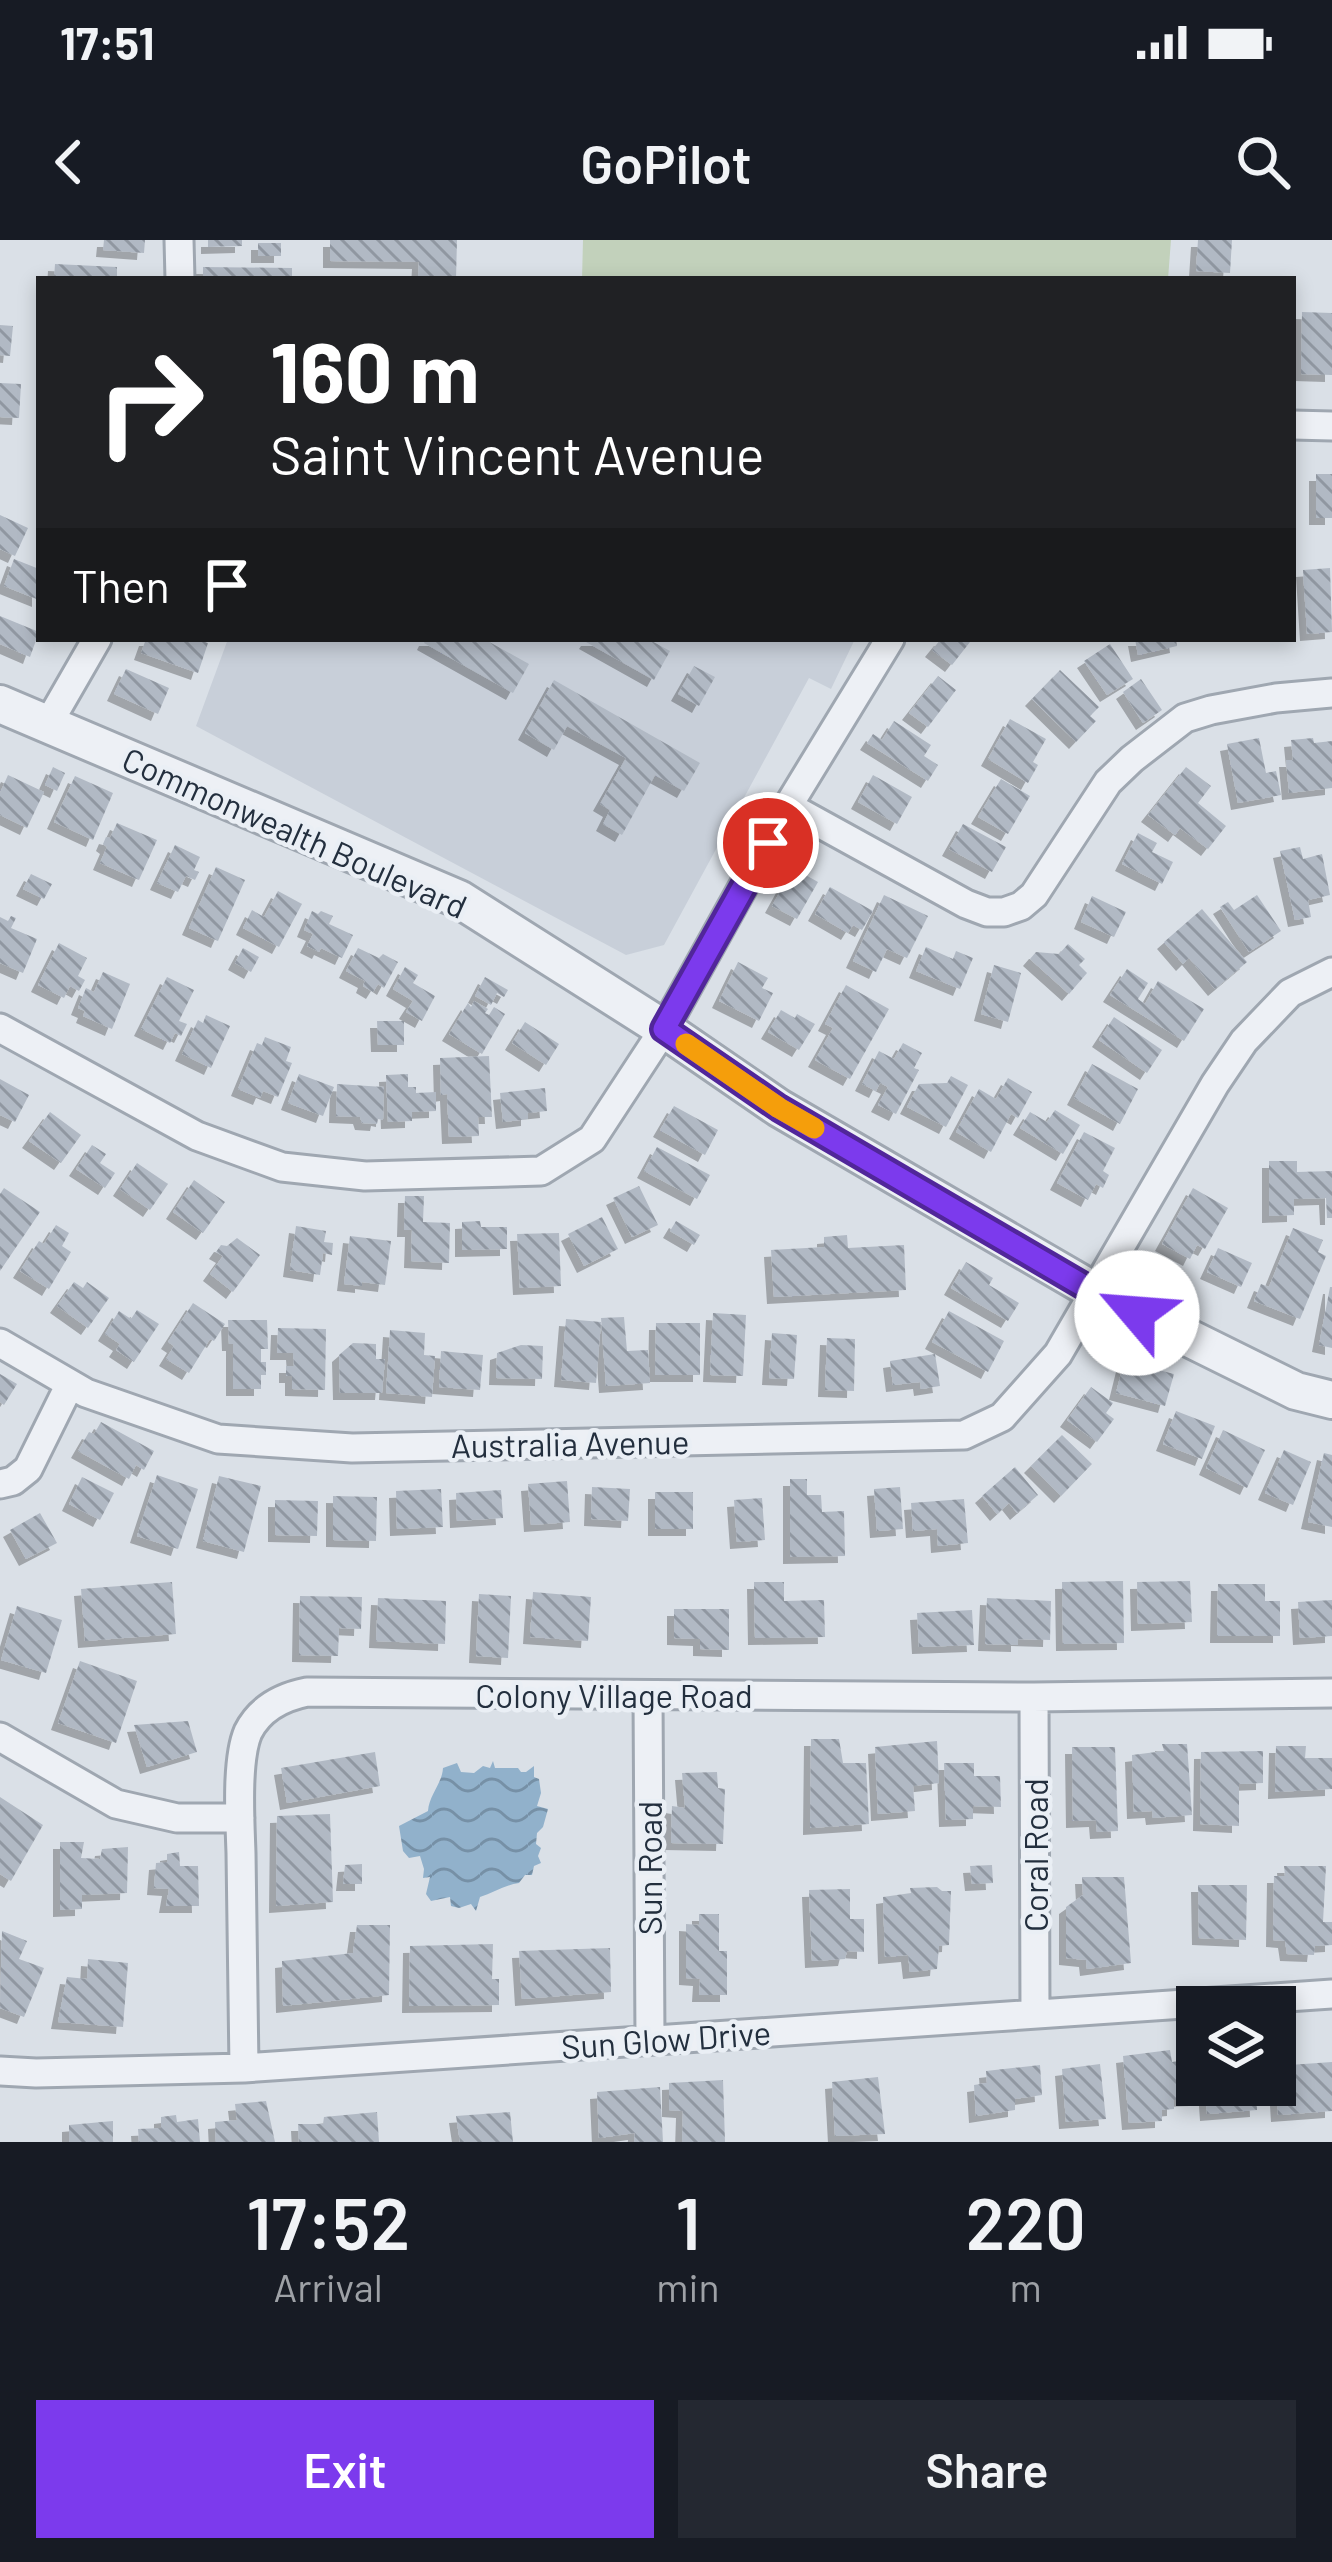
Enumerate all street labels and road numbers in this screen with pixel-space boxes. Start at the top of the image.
street label: Commonwealth Boulevard [117,738,473,926]
street label: Australia Avenue [450,1421,690,1465]
street label: Colony Village Road [475,1675,753,1715]
street label: Coral Road [1015,1778,1055,1932]
street label: Sun Road [629,1801,669,1935]
street label: Sun Glow Drive [560,2012,772,2066]

